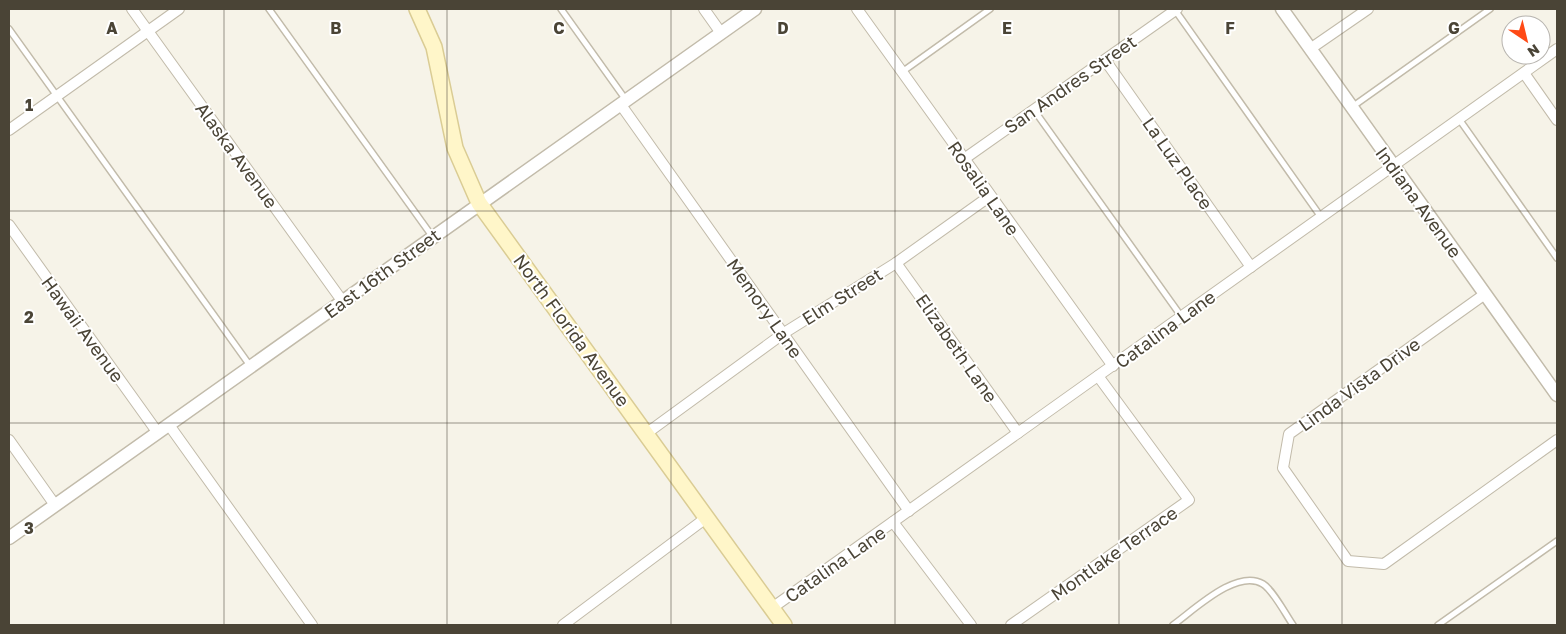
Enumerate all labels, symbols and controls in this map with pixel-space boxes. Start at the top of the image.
north arrow [1501,15,1551,65]
text: A [106,18,118,38]
text: B [330,18,342,38]
text: C [553,18,565,38]
text: D [777,18,789,38]
text: E [1002,18,1012,38]
text: F [1225,18,1235,38]
text: G [1448,18,1460,38]
street label: San Andres Street [1000,30,1140,138]
text: N [1525,41,1543,61]
text: 1 [25,95,33,115]
street label: Alaska Avenue [191,98,283,212]
street label: La Luz Place [1138,113,1218,213]
street label: Rosalia Lane [943,137,1025,239]
street label: Indiana Avenue [1371,142,1467,262]
street label: East 16th Street [320,224,444,322]
street label: North Florida Avenue [509,250,635,410]
street label: Memory Lane [722,254,808,362]
street label: Elm Street [798,263,886,329]
street label: Hawaii Avenue [37,272,129,386]
street label: Catalina Lane [1111,285,1219,373]
street label: Elizabeth Lane [911,290,1003,406]
text: 2 [24,307,34,327]
street label: Linda Vista Drive [1294,333,1424,435]
street label: Montlake Terrace [1047,501,1181,605]
text: 3 [24,518,34,538]
street label: Catalina Lane [780,521,890,607]

